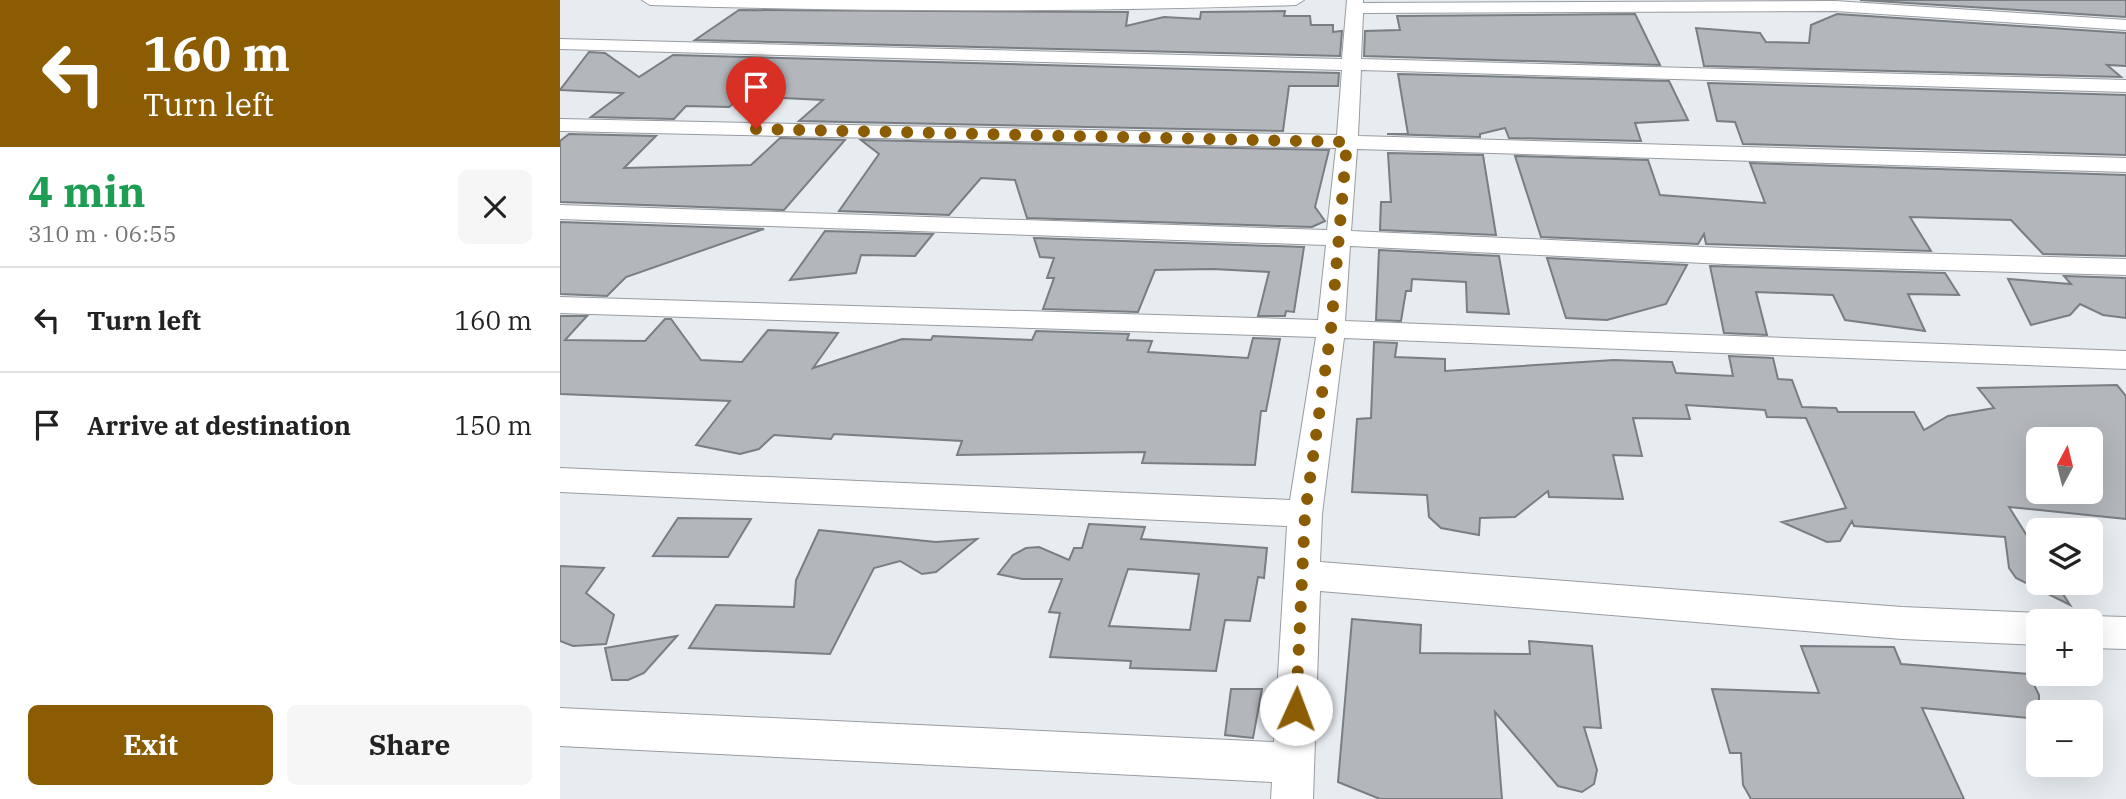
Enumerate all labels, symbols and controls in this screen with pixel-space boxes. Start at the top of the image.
text: 160 m [143,21,290,84]
icon: left [28,28,119,119]
pin [726,57,786,129]
icon: arrive [737,68,775,106]
text: Turn left [143,83,274,125]
text: 4 min [28,164,146,219]
button: close [458,170,532,244]
text: 310 m · 06:55 [28,218,177,248]
icon: left [28,301,66,339]
text: Turn left [87,303,201,337]
text: 160 m [454,303,532,337]
icon: arrive [28,406,66,444]
text: Arrive at destination [87,408,351,442]
text: 150 m [454,408,532,442]
north arrow [2026,427,2104,504]
map controls [2026,427,2103,777]
button: layers [2026,518,2103,595]
button: + [2026,609,2103,686]
position arrow [1259,672,1333,746]
button: − [2026,700,2103,777]
button: Exit [28,705,273,785]
button: Share [287,705,532,785]

